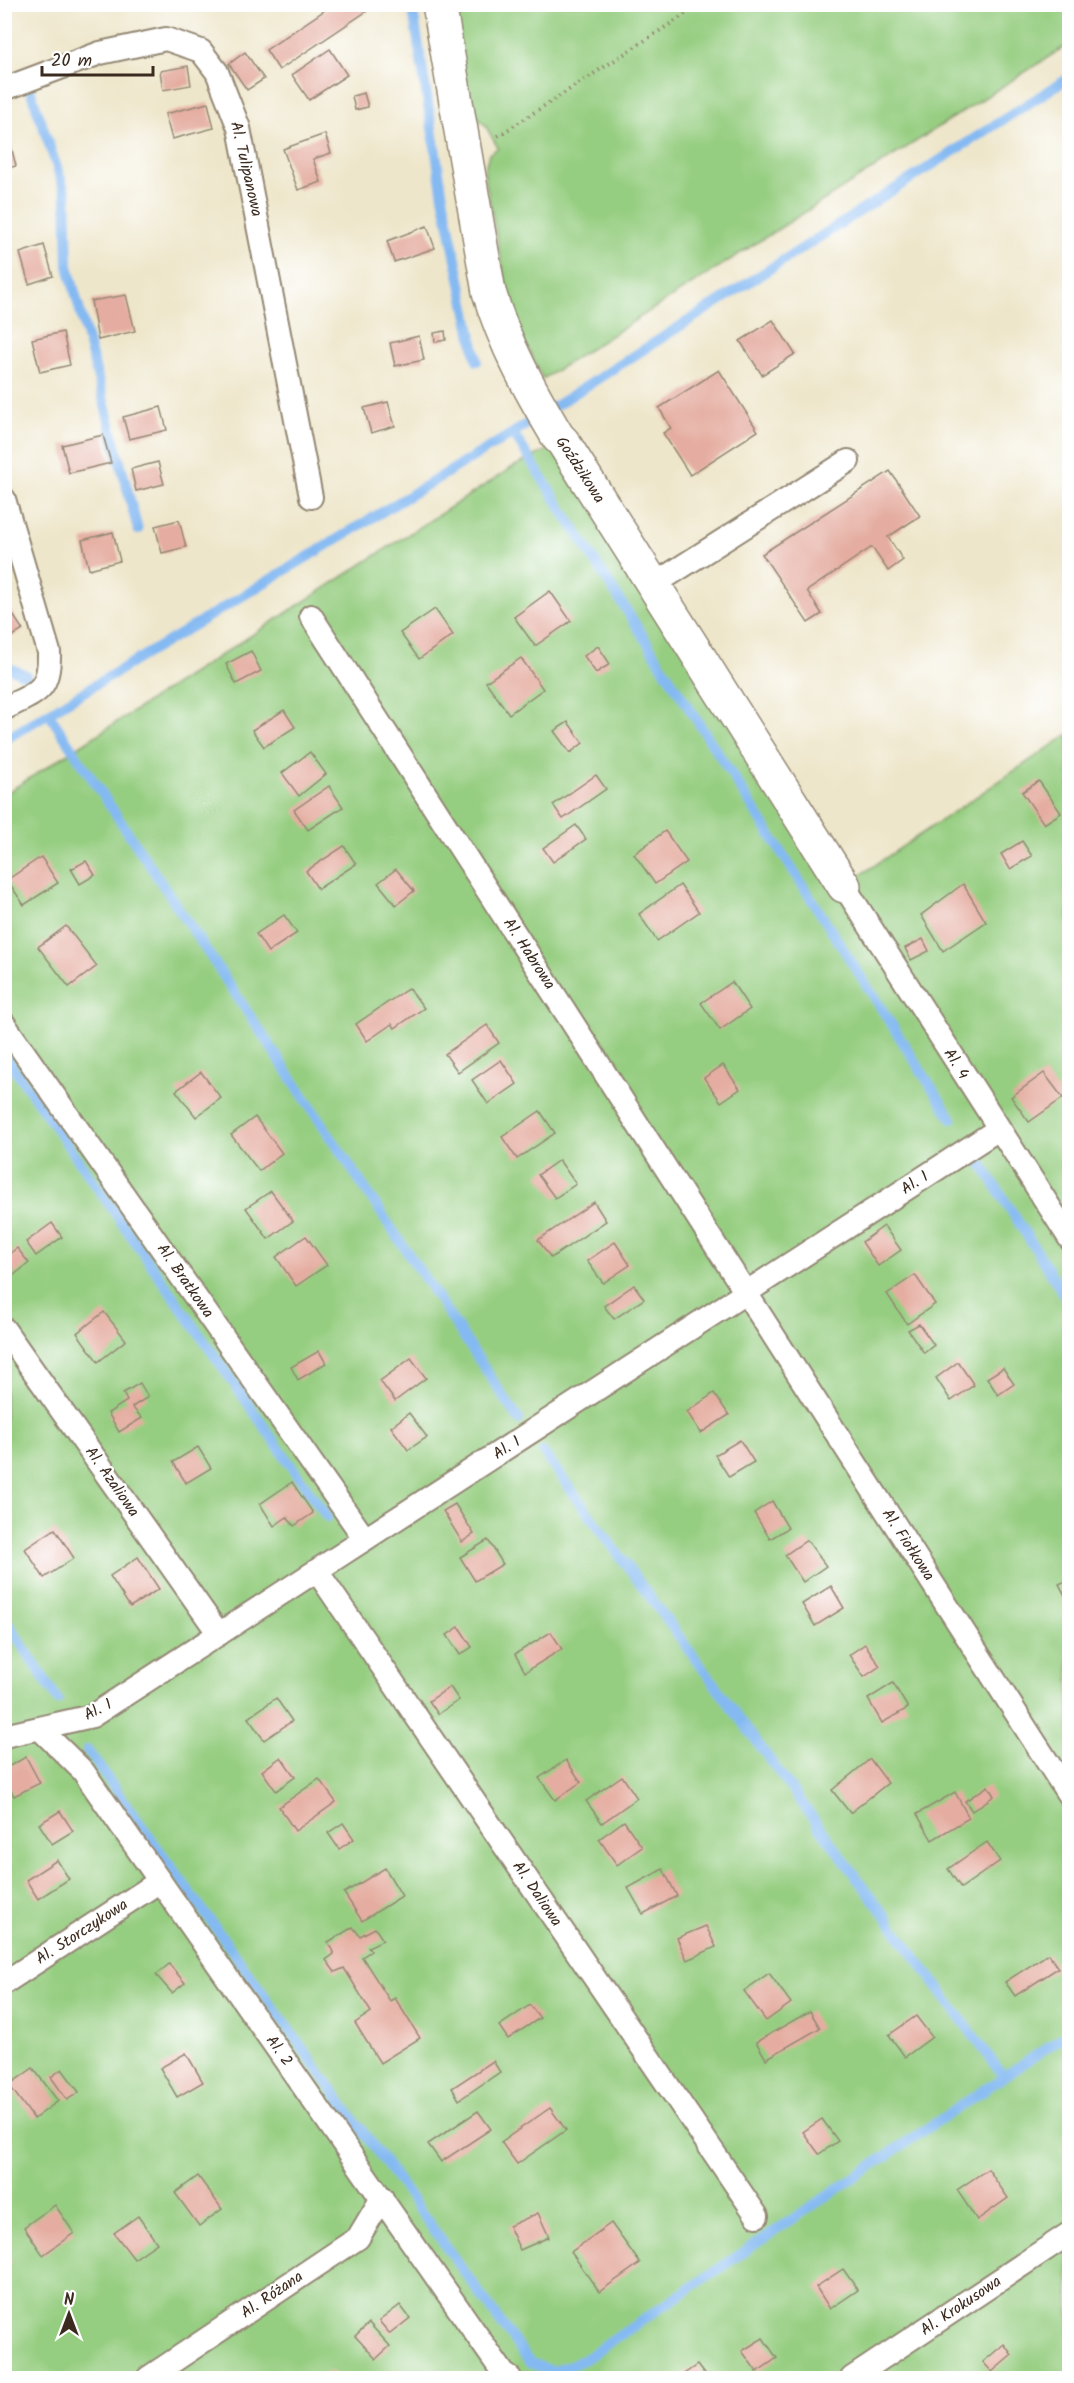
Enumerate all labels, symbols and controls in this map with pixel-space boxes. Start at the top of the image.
scale bar [42,39,153,77]
text: 20 m [51,47,92,76]
street label: Al. Tulipanowa [223,119,269,219]
street label: Goździkowa [549,431,611,509]
street label: Al. Habrowa [496,913,562,995]
street label: Al. 4 [937,1044,975,1085]
street label: Al. 1 [896,1165,934,1201]
street label: Al. Bratkowa [150,1239,220,1323]
street label: Al. 1 [488,1430,526,1466]
street label: Al. Azaliowa [78,1441,146,1523]
street label: Al. Fiołkowa [875,1504,941,1586]
street label: Al. 1 [79,1692,117,1728]
street label: Al. Daliowa [506,1856,568,1932]
street label: Al. Storczykowa [31,1893,133,1971]
street label: Al. 2 [259,2030,299,2072]
street label: Al. Różana [236,2265,308,2325]
street label: Al. Krokusowa [915,2270,1007,2342]
north arrow [39,2284,99,2344]
text: N [64,2288,74,2313]

